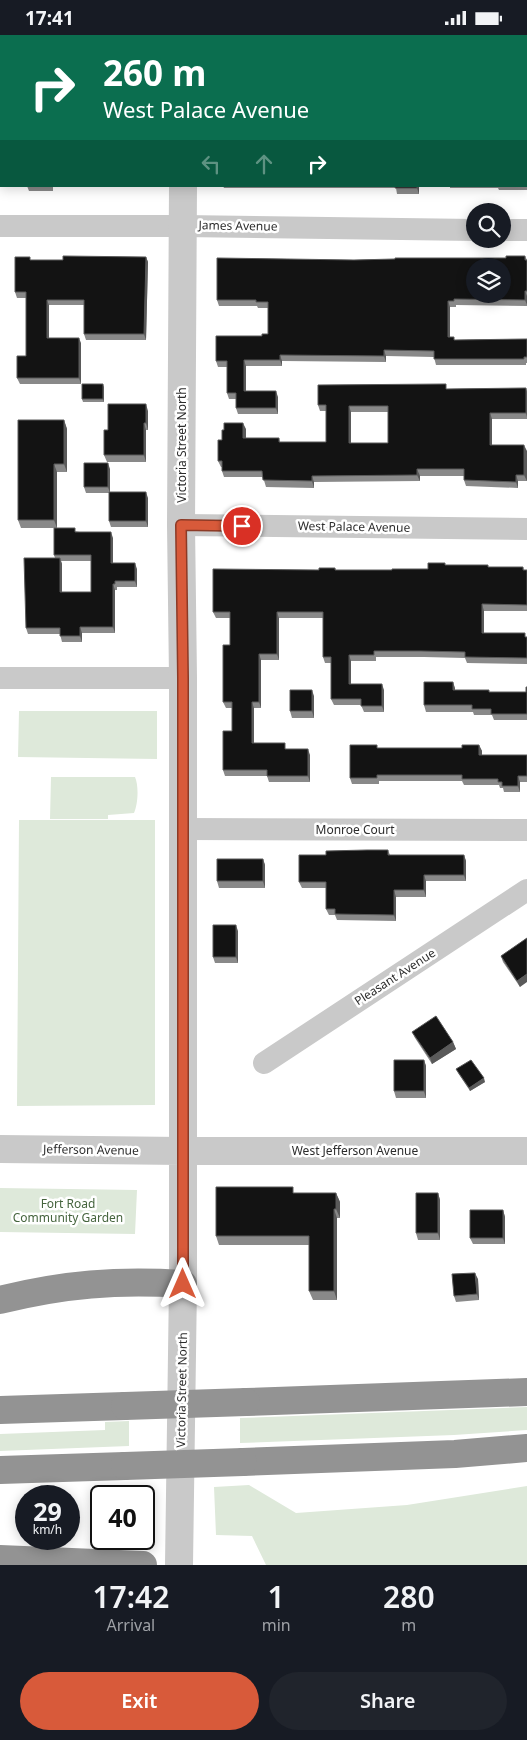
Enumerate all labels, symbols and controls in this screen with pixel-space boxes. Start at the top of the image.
text: 17:41 [25,5,74,31]
text: 260 m [103,49,206,96]
icon: right [20,55,85,120]
text: West Palace Avenue [103,94,309,124]
icon: left [197,150,225,178]
icon: ahead [250,150,278,178]
icon: right [303,150,331,178]
map controls [466,203,511,303]
button: search [466,203,511,248]
street label: James Avenue [197,216,278,235]
button: layers [466,258,511,303]
street label: Victoria Street North [173,387,190,503]
pin [221,505,263,547]
icon: arrive [228,512,256,540]
street label: West Palace Avenue [298,517,411,536]
street label: Monroe Court [316,821,395,838]
street label: Pleasant Avenue [351,944,439,1009]
street label: Jefferson Avenue [42,1140,139,1159]
street label: West Jefferson Avenue [292,1142,419,1159]
park label: Fort Road Community Garden [13,1195,123,1226]
position arrow [156,1257,208,1309]
street label: Victoria Street North [172,1332,191,1448]
speed limit sign: 40 [90,1485,155,1550]
text: 29 [33,1494,62,1528]
text: km/h [33,1521,62,1538]
text: 17:42 [92,1576,169,1617]
text: 1 [268,1576,285,1617]
text: 280 [383,1576,435,1617]
text: Arrival [106,1614,155,1636]
text: min [262,1614,291,1636]
text: m [401,1614,416,1636]
button: Exit [20,1672,259,1730]
button: Share [269,1672,507,1730]

